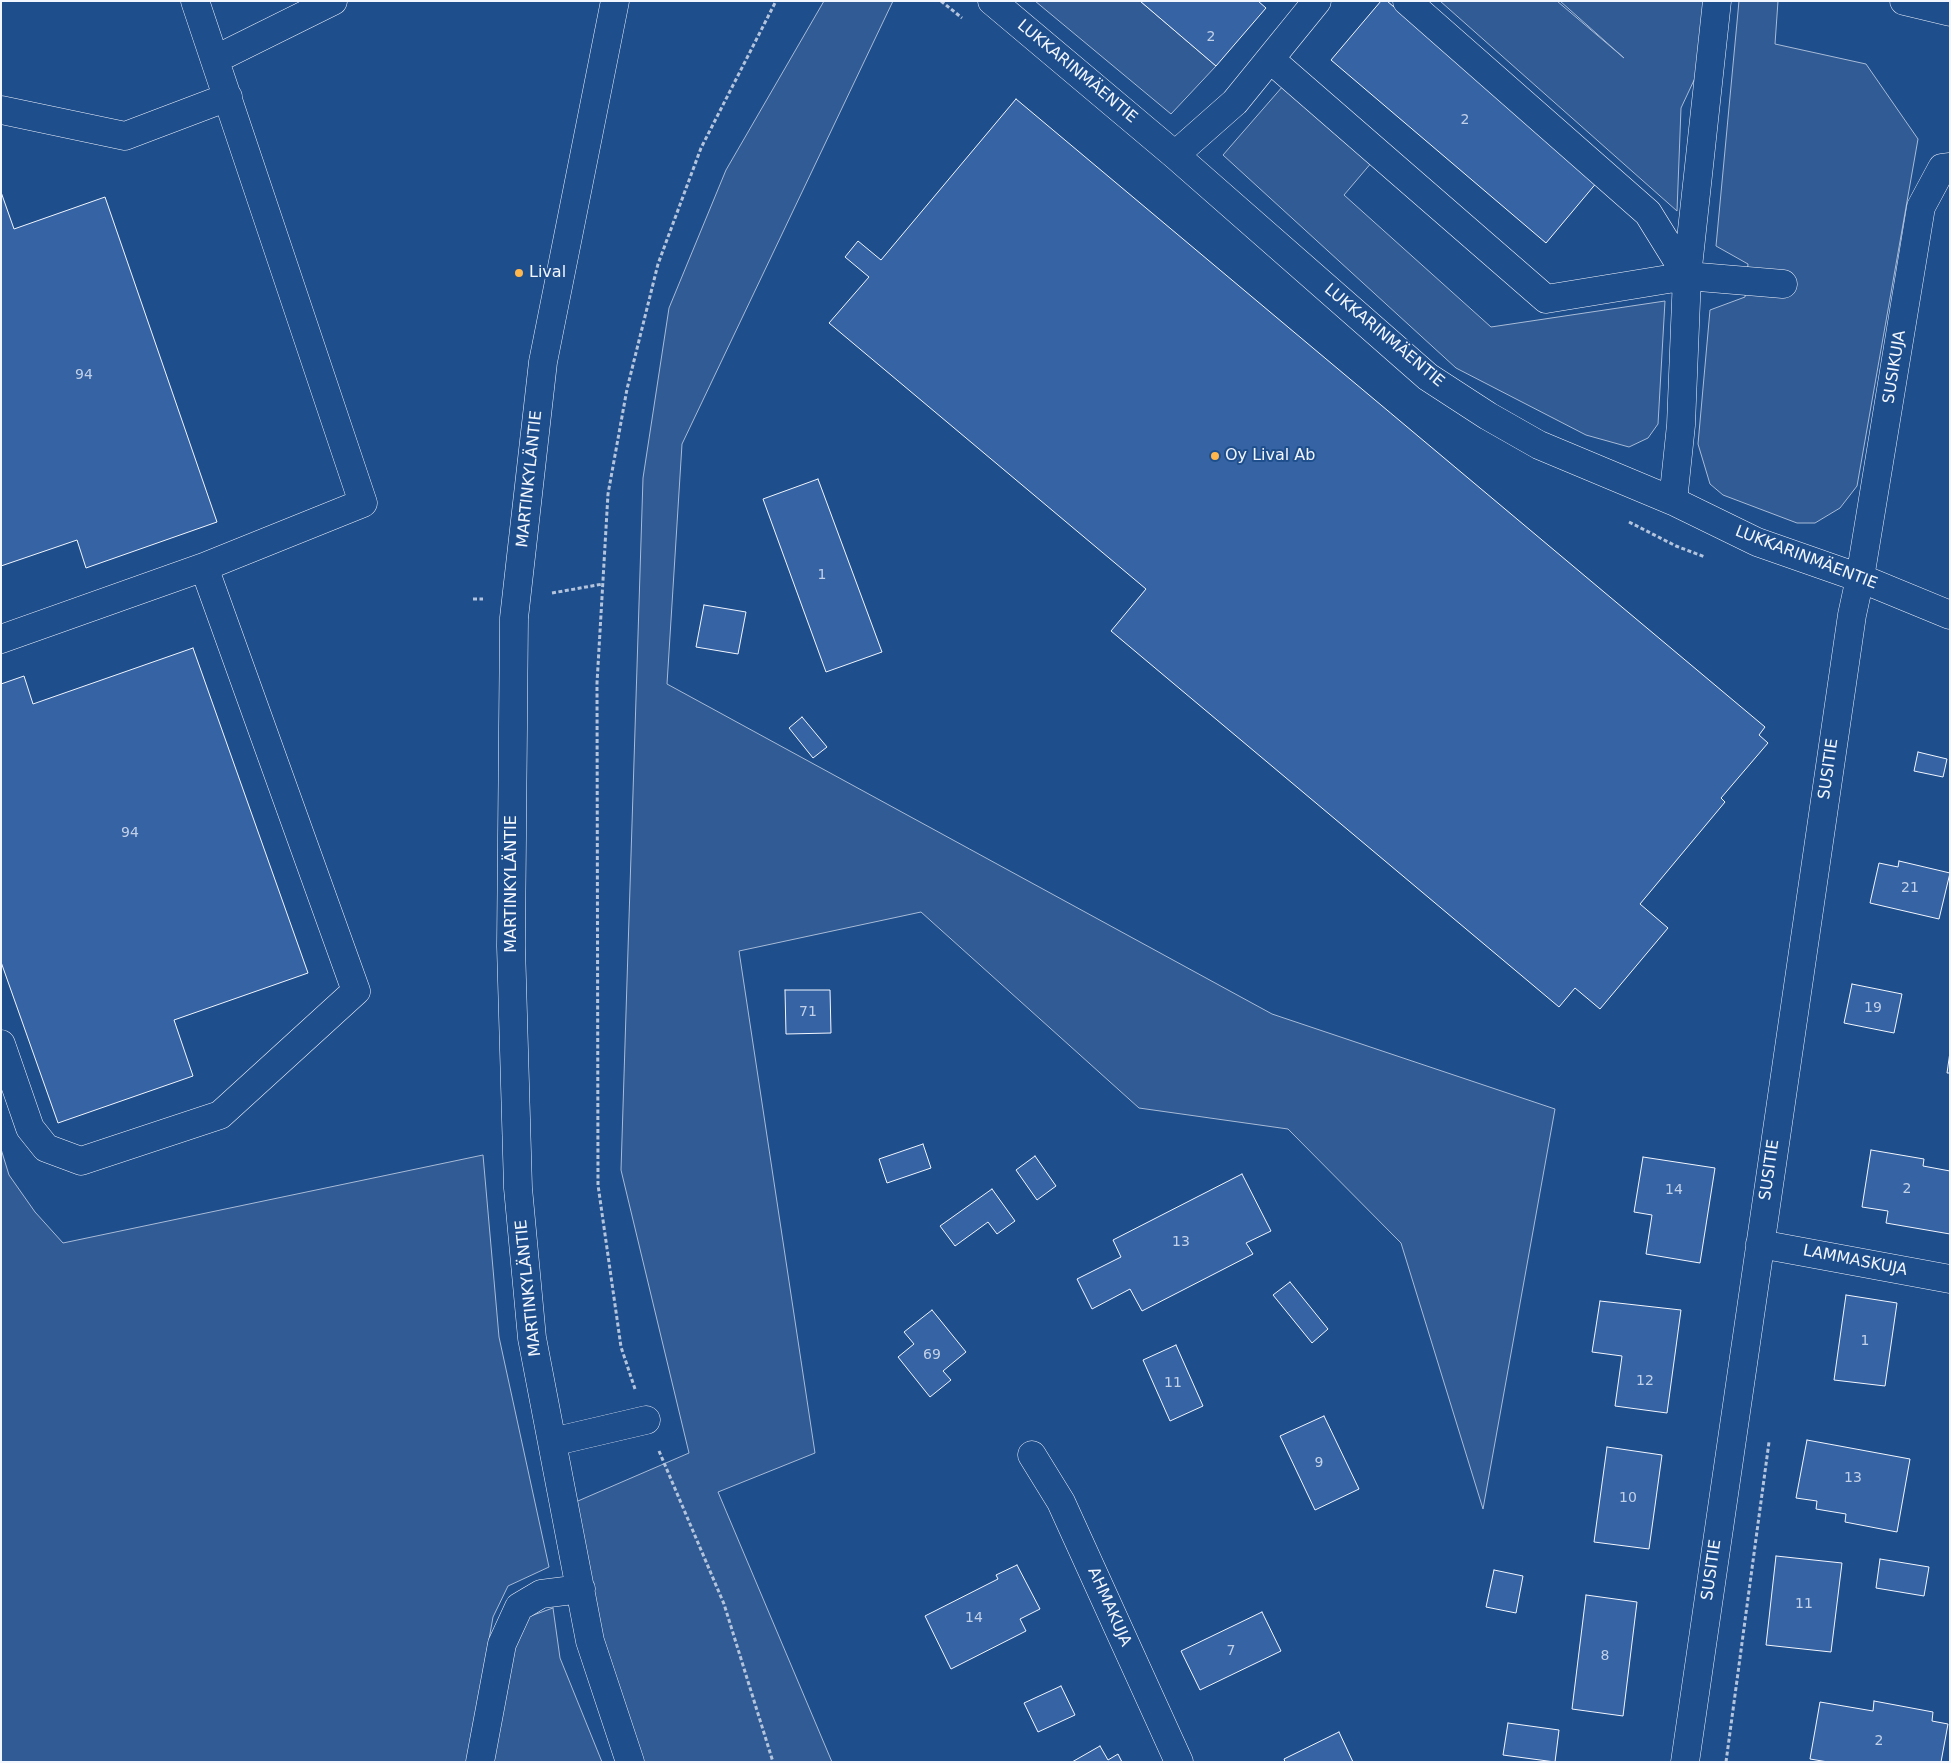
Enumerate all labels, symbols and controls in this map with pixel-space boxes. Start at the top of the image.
street label: LUKKARINMÄENTIE [1013,16,1141,128]
house number: 2 [1207,29,1215,45]
house number: 2 [1461,112,1469,128]
place label: Lival [529,263,566,283]
marker: Lival [513,267,525,279]
street label: LUKKARINMÄENTIE [1320,280,1448,392]
street label: SUSIKUJA [1880,329,1910,405]
house number: 94 [75,367,93,383]
street label: MARTINKYLÄNTIE [513,410,547,548]
place label: Oy Lival Ab [1225,446,1315,466]
marker: Oy Lival Ab [1209,450,1221,462]
street label: LUKKARINMÄENTIE [1732,522,1880,594]
house number: 1 [818,567,826,583]
street label: SUSITIE [1815,737,1843,801]
street label: MARTINKYLÄNTIE [502,815,522,953]
house number: 94 [121,825,139,841]
house number: 21 [1901,880,1919,896]
house number: 19 [1864,1000,1882,1016]
house number: 71 [799,1004,817,1020]
street label: SUSITIE [1756,1138,1784,1202]
house number: 2 [1903,1181,1911,1197]
house number: 14 [1665,1182,1683,1198]
street label: MARTINKYLÄNTIE [512,1219,546,1357]
house number: 13 [1172,1234,1190,1250]
street label: LAMMASKUJA [1801,1241,1909,1281]
house number: 1 [1861,1333,1869,1349]
house number: 69 [923,1347,941,1363]
house number: 12 [1636,1373,1654,1389]
house number: 11 [1164,1375,1182,1391]
house number: 9 [1315,1455,1323,1471]
house number: 13 [1844,1470,1862,1486]
house number: 10 [1619,1490,1637,1506]
street label: SUSITIE [1698,1538,1726,1602]
street label: AHMAKUJA [1083,1564,1135,1650]
house number: 11 [1795,1596,1813,1612]
house number: 14 [965,1610,983,1626]
house number: 7 [1227,1643,1235,1659]
house number: 8 [1601,1648,1609,1664]
house number: 2 [1875,1733,1883,1749]

